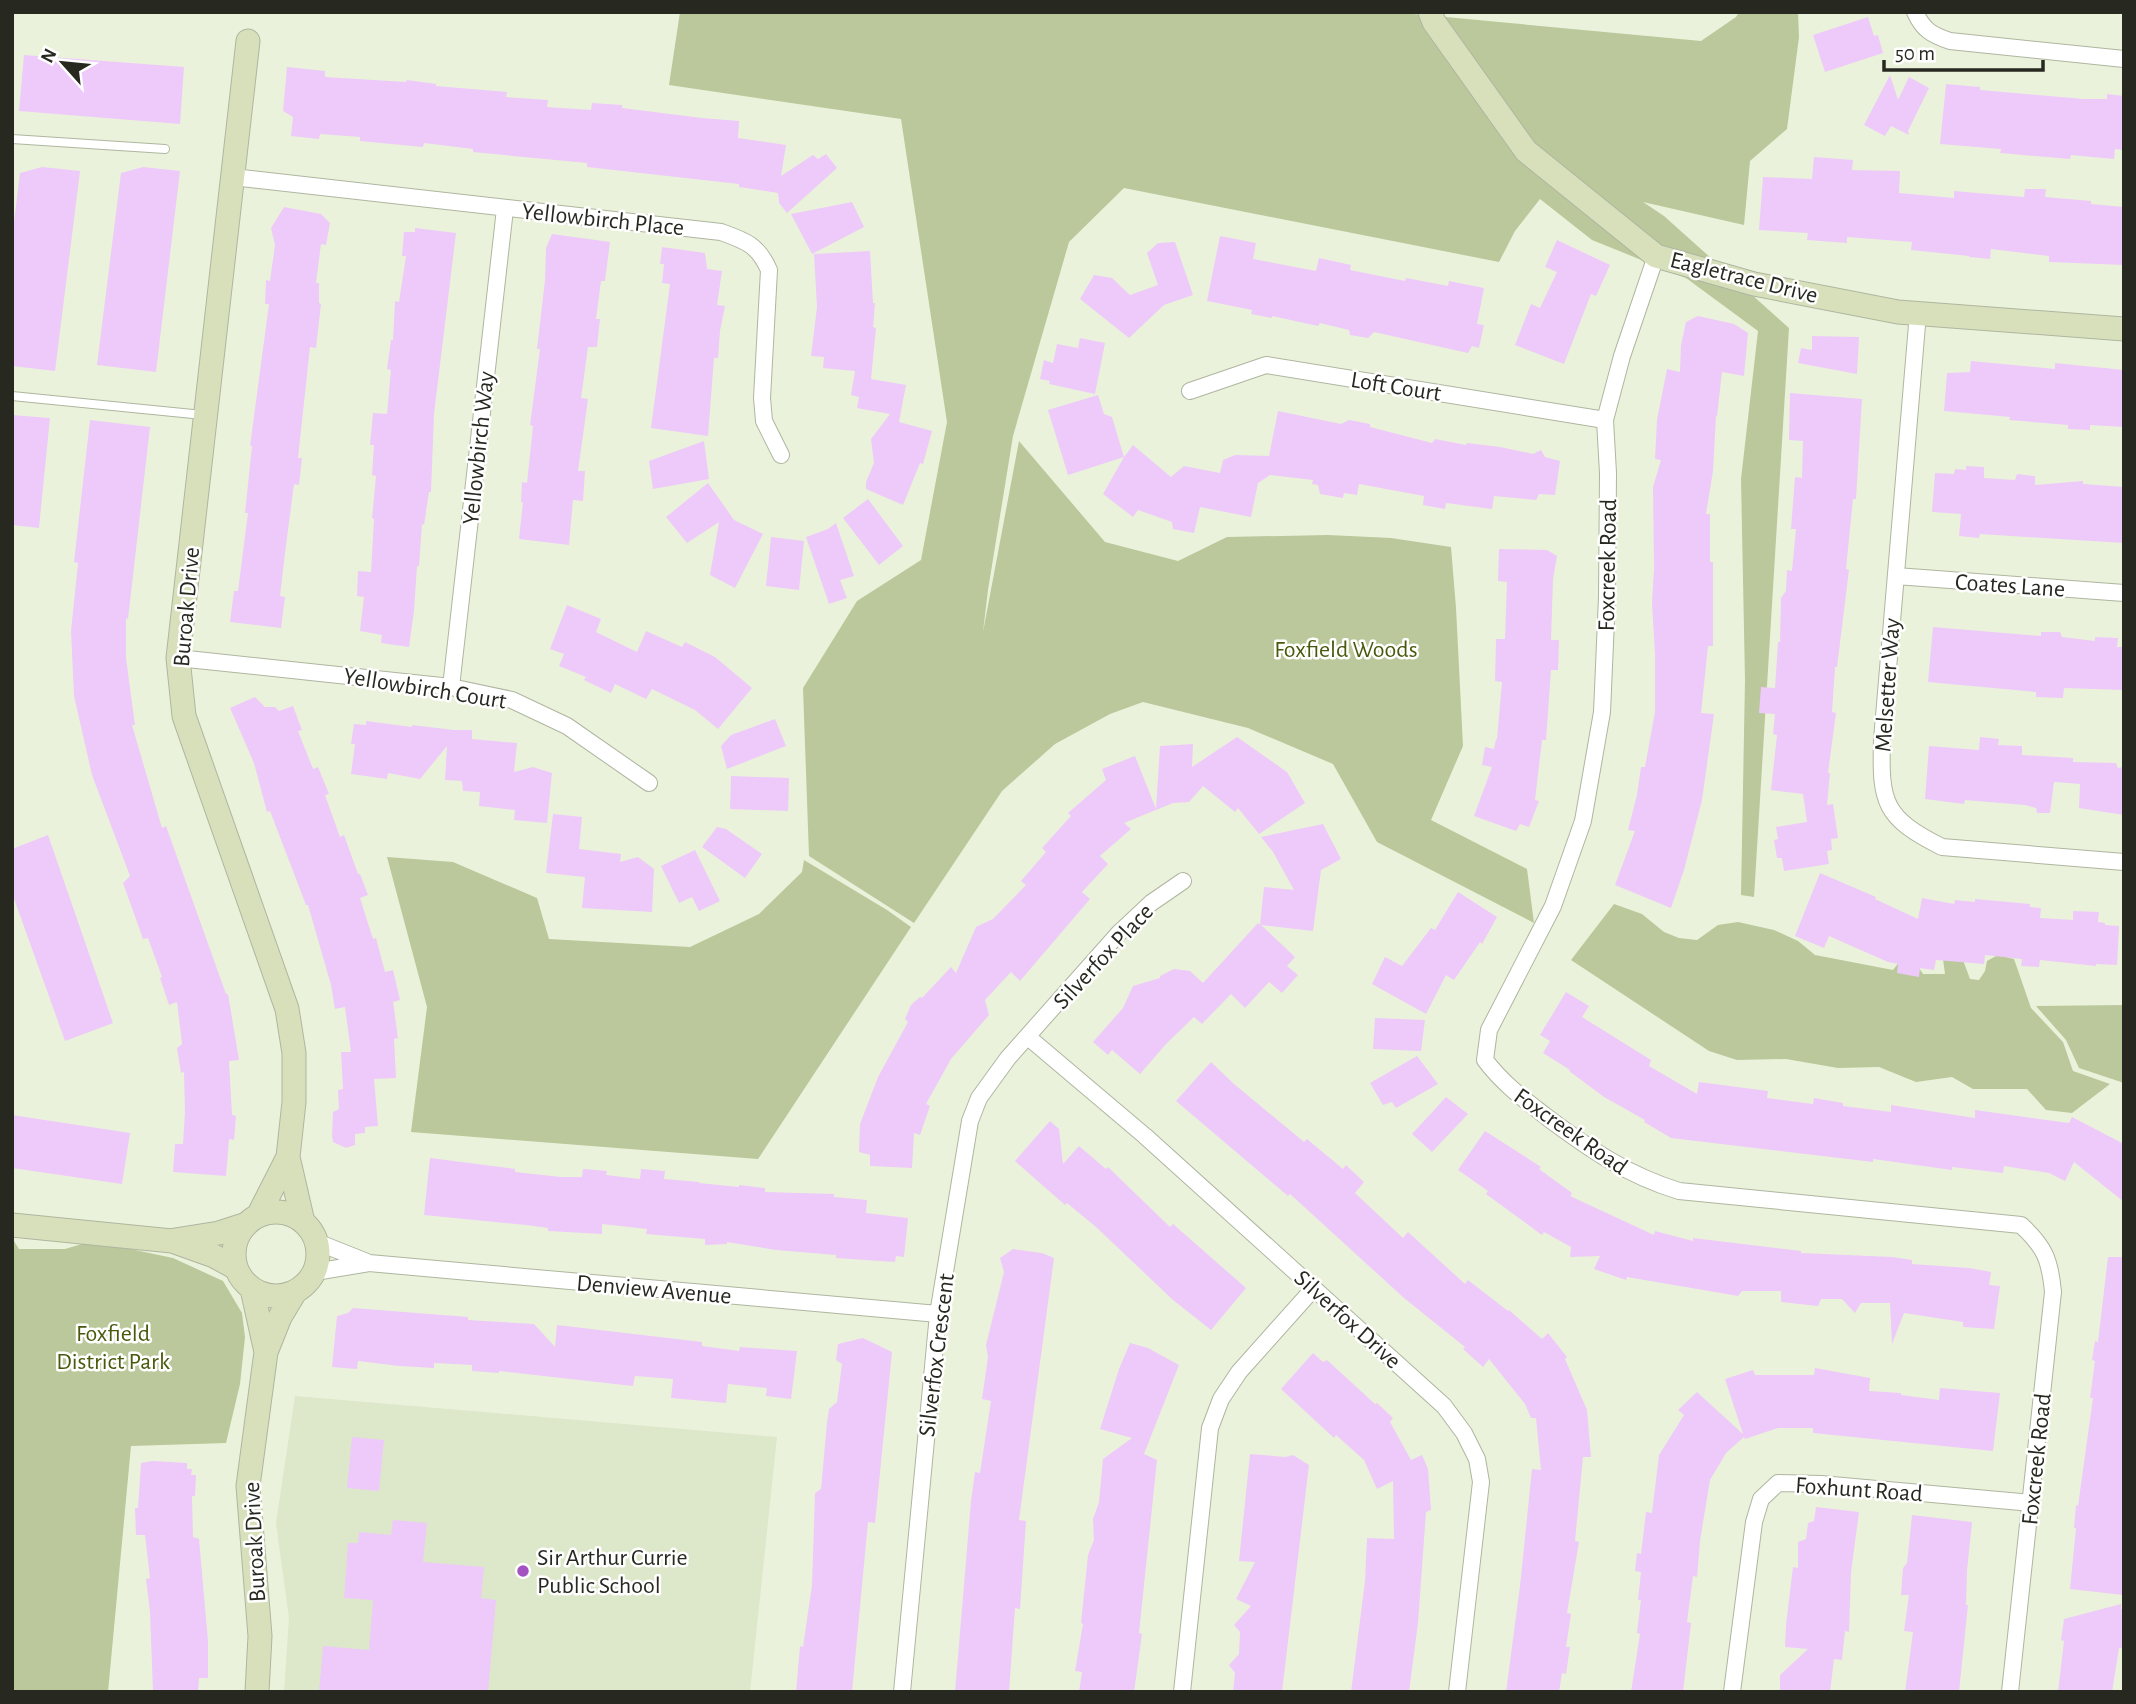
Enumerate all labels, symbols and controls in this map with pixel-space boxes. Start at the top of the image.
north arrow [28,28,98,98]
scale bar [1884,28,2043,72]
text: 50 m [1895,43,1935,64]
text: N [38,46,61,66]
street label: Yellowbirch Place [521,200,685,240]
street label: Eagletrace Drive [1667,248,1820,308]
street label: Loft Court [1349,368,1443,406]
street label: Yellowbirch Way [459,370,499,526]
street label: Foxcreek Road [1595,499,1621,631]
street label: Buroak Drive [170,546,204,668]
street label: Coates Lane [1954,570,2066,602]
street label: Melsetter Way [1871,617,1905,753]
park label: Foxfield Woods [1274,638,1418,662]
street label: Yellowbirch Court [342,664,508,714]
street label: Silverfox Place [1049,899,1158,1014]
street label: Foxcreek Road [1509,1084,1632,1180]
street label: Silverfox Drive [1289,1266,1405,1374]
street label: Denview Avenue [575,1271,732,1309]
street label: Silverfox Crescent [915,1272,959,1438]
park label: Foxfield District Park [56,1322,170,1374]
street label: Foxcreek Road [2018,1392,2056,1526]
street label: Foxhunt Road [1794,1474,1923,1506]
street label: Buroak Drive [240,1481,270,1603]
place label: Sir Arthur Currie Public School [537,1546,688,1598]
marker: Sir Arthur Currie Public School [515,1563,531,1579]

